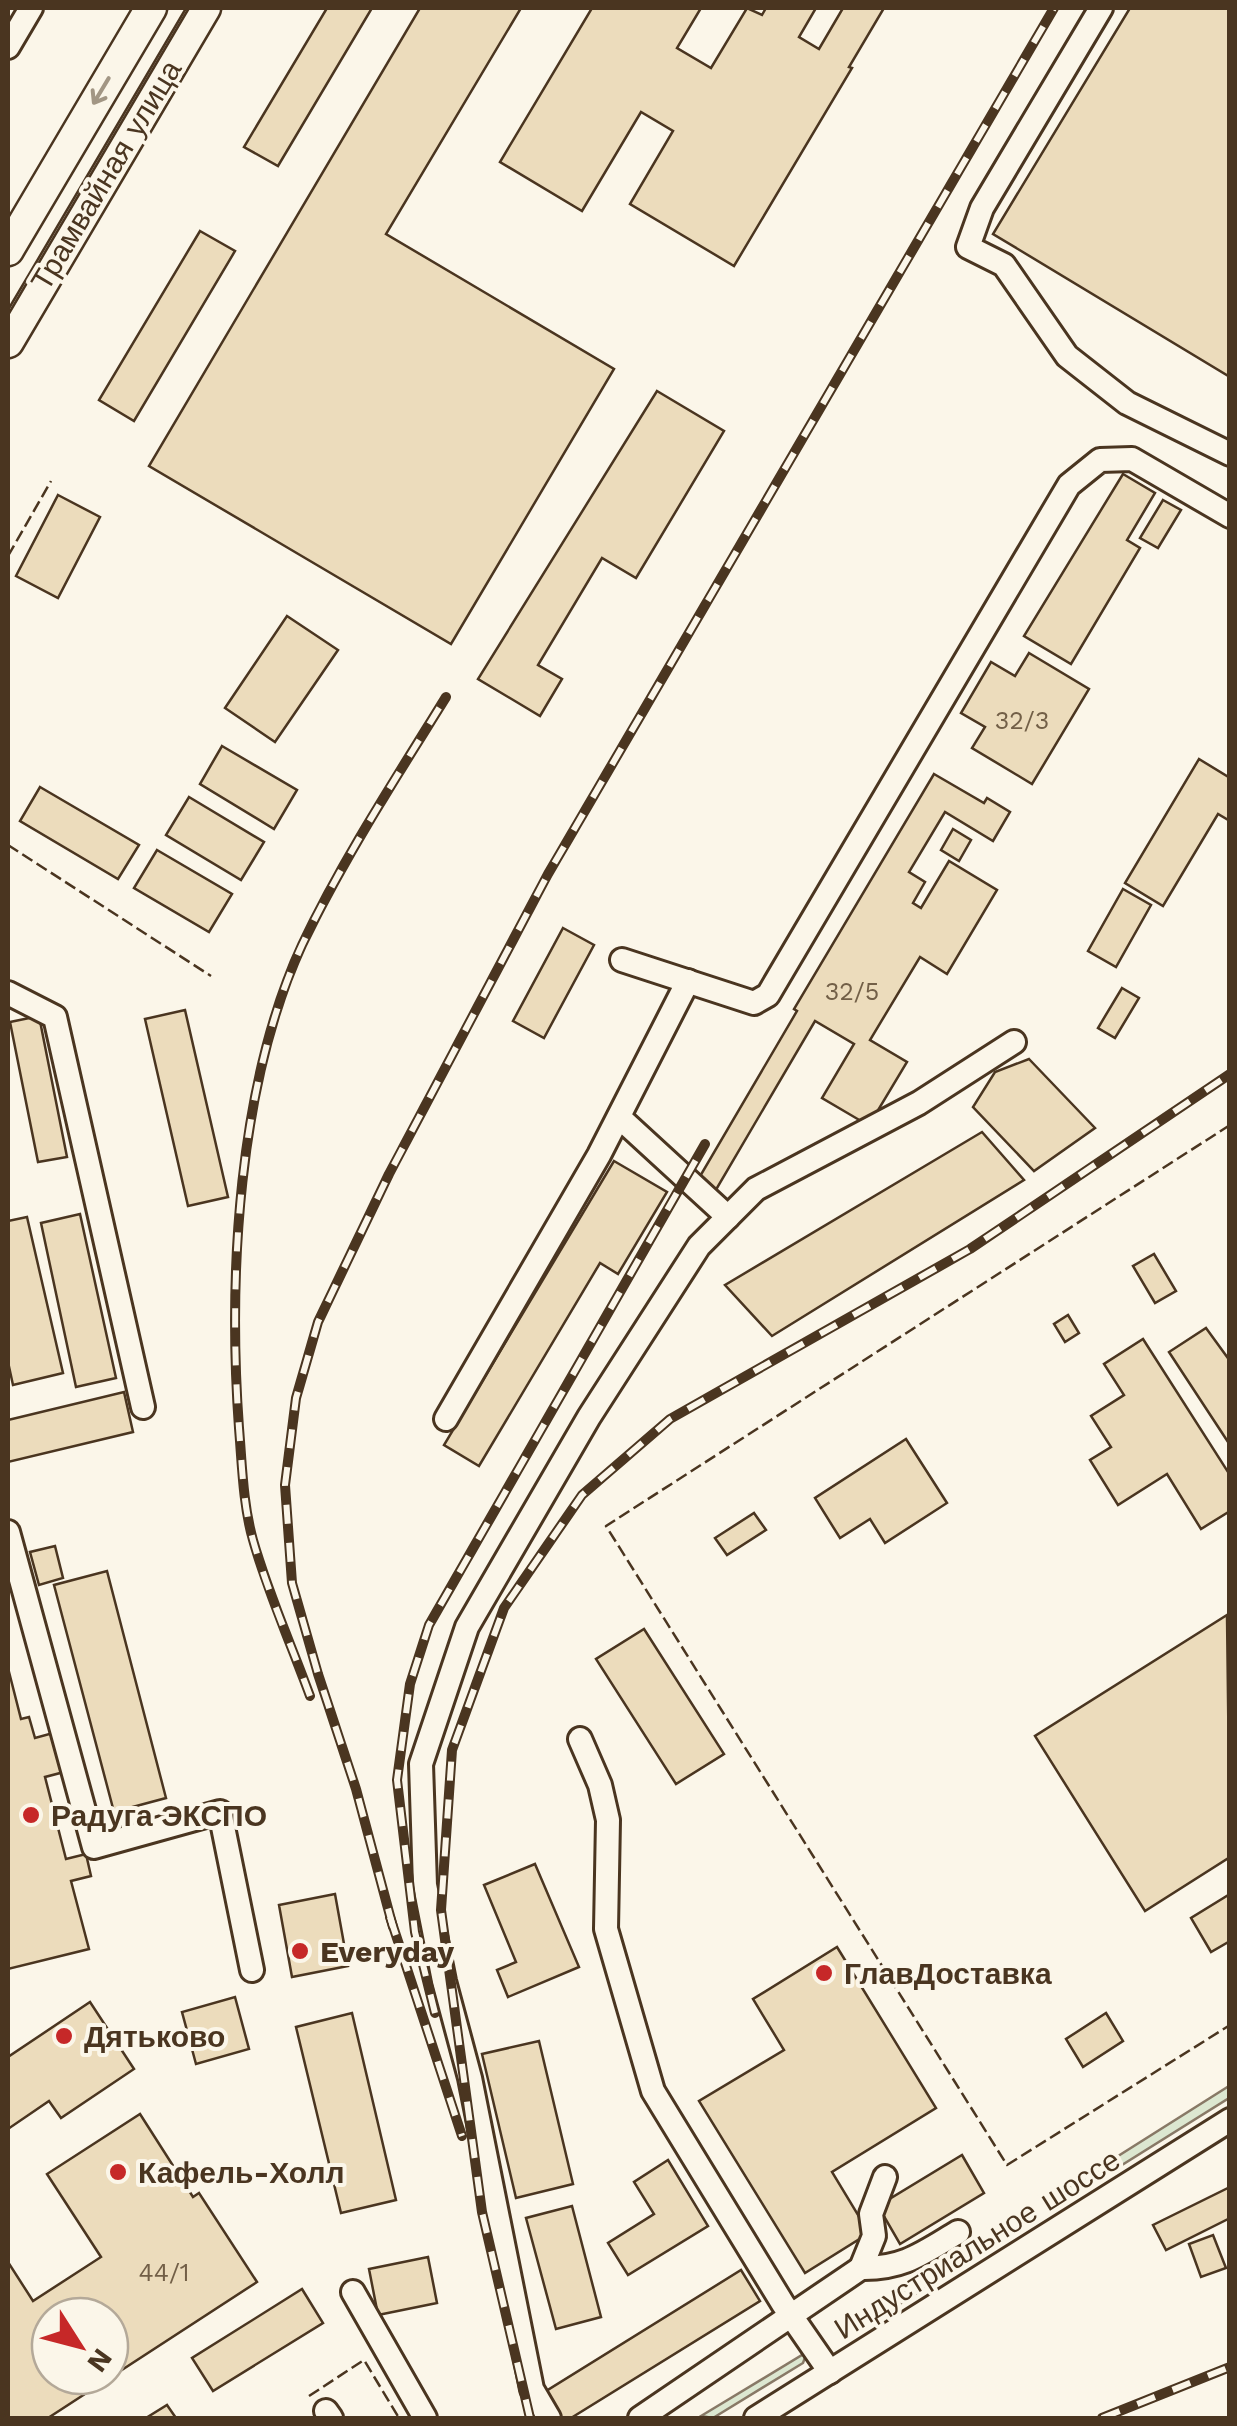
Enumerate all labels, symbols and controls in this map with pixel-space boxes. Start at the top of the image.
street label: Трамвайная улица [24,53,189,296]
one-way arrow [91,77,111,105]
house number: 32/3 [995,706,1049,735]
house number: 32/5 [825,977,879,1006]
place label: Радуга ЭКСПО [51,1798,267,1833]
marker: Радуга ЭКСПО [20,1804,42,1826]
place label: Everyday [320,1934,454,1969]
marker: Everyday [289,1940,311,1962]
place label: ГлавДоставка [844,1956,1052,1991]
marker: ГлавДоставка [813,1962,835,1984]
place label: Дятьково [84,2019,225,2054]
marker: Дятьково [53,2025,75,2047]
street label: Индустриальное шоссе [828,2142,1126,2346]
place label: Кафель-Холл [138,2155,345,2190]
marker: Кафель-Холл [107,2161,129,2183]
house number: 44/1 [138,2258,190,2287]
north arrow [30,2296,130,2396]
text: N [80,2342,119,2378]

